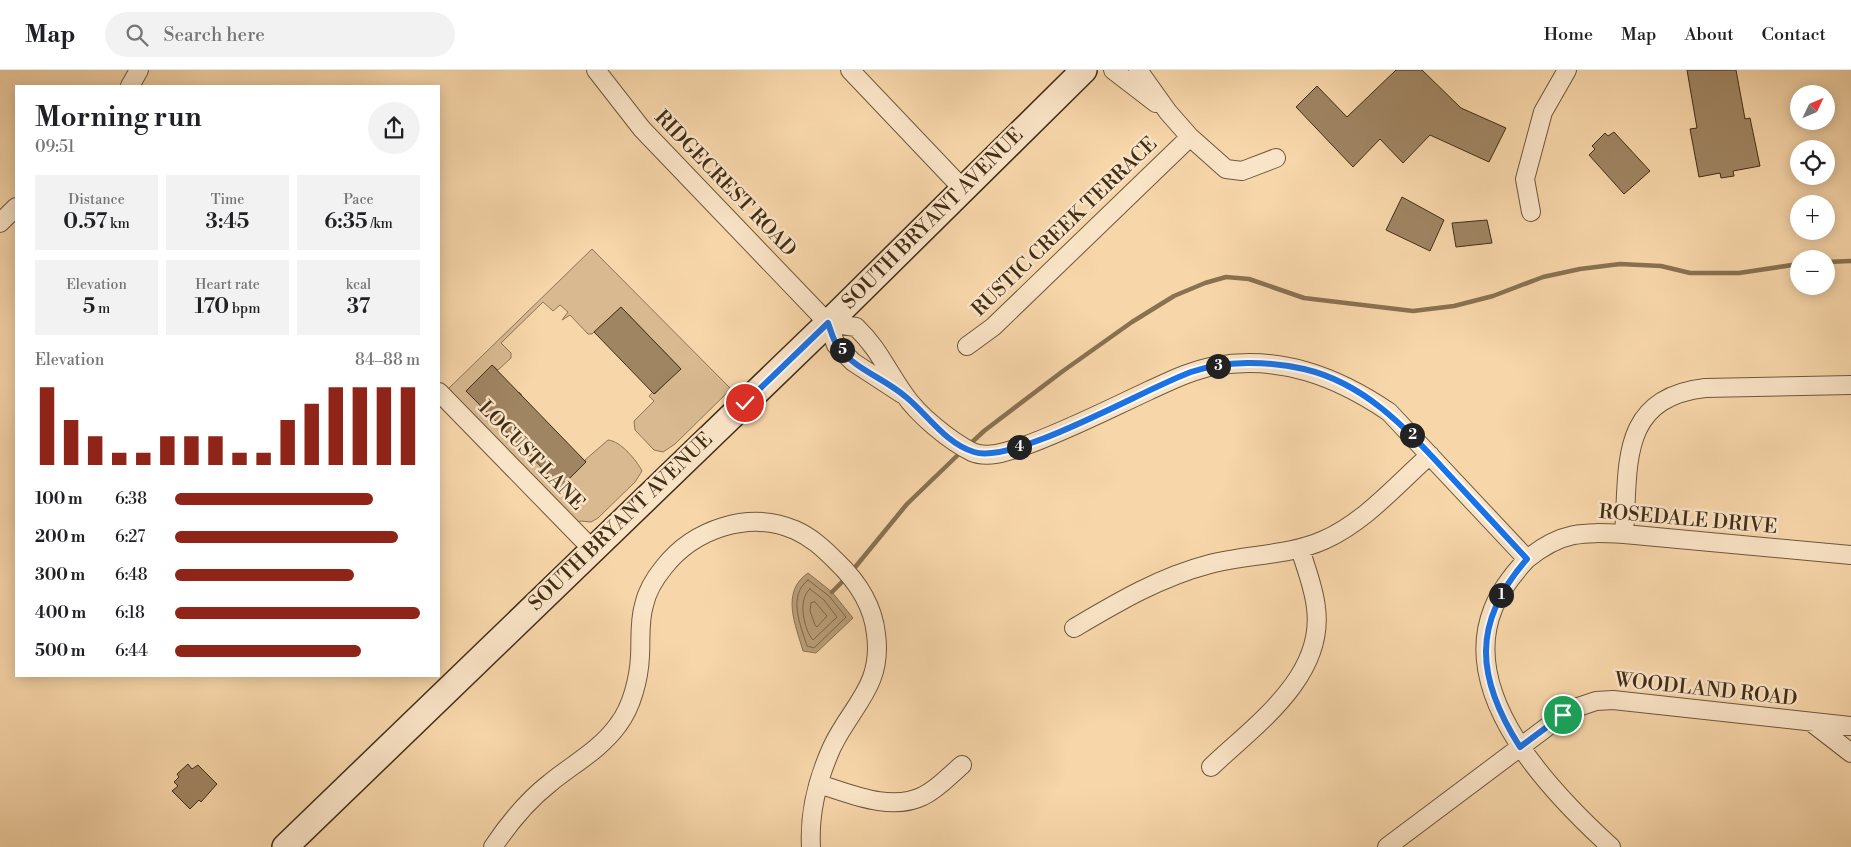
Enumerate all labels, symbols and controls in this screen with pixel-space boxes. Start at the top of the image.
search box [105,12,455,57]
text: Map [25,20,75,50]
icon: search [123,21,151,49]
text: Search here [163,23,265,47]
text: Home [1544,23,1593,46]
text: Map [1621,23,1657,46]
text: About [1685,23,1734,46]
text: Contact [1762,23,1826,46]
north arrow [1790,85,1835,130]
map controls [1790,85,1835,295]
text: Morning run [35,100,202,135]
button: share [368,102,420,154]
street label: RIDGECREST ROAD [649,106,801,262]
street label: SOUTH BRYANT AVENUE [837,123,1029,315]
street label: RUSTIC CREEK TERRACE [967,132,1163,322]
text: 09:51 [35,137,75,157]
button: locate [1790,140,1835,185]
text: Distance [68,191,125,209]
text: Time [211,191,244,209]
text: Pace [343,191,374,209]
button: + [1790,195,1835,240]
text: 0.57 [63,209,107,235]
text: 3:45 [206,209,249,235]
text: 6:35 [324,209,368,235]
text: km [107,215,130,233]
text: /km [368,215,393,233]
button: − [1790,250,1835,295]
text: Elevation [66,276,127,294]
text: Heart rate [195,276,260,294]
text: kcal [346,276,371,294]
text: 5 [83,294,95,320]
text: 170 [195,294,229,320]
text: 37 [347,294,370,320]
text: m [95,300,110,318]
text: bpm [229,300,260,318]
pin: 5 [830,338,854,362]
text: 5 [838,341,847,359]
text: Elevation [35,350,104,370]
text: 84–88 m [355,350,420,370]
pin: 3 [1206,354,1230,378]
text: 3 [1214,357,1223,375]
pin [724,382,766,424]
icon: check [731,389,759,417]
street label: LOCUST LANE [472,396,590,516]
pin: 2 [1400,422,1424,448]
text: 2 [1408,426,1417,444]
street label: SOUTH BRYANT AVENUE [524,427,718,617]
pin: 4 [1006,434,1032,460]
text: 4 [1015,438,1024,456]
text: 100 m [35,489,83,509]
text: 6:38 [115,489,147,509]
street label: ROSEDALE DRIVE [1598,500,1778,540]
text: 200 m [35,527,85,547]
text: 6:27 [115,527,145,547]
text: 300 m [35,565,85,585]
text: 6:48 [115,565,148,585]
pin: 1 [1488,582,1514,608]
text: 1 [1498,586,1505,604]
text: 400 m [35,603,86,623]
text: 6:18 [115,603,145,623]
text: 500 m [35,641,85,661]
text: 6:44 [115,641,148,661]
street label: WOODLAND ROAD [1612,668,1799,712]
pin [1542,694,1584,736]
icon: arrive [1549,701,1577,729]

